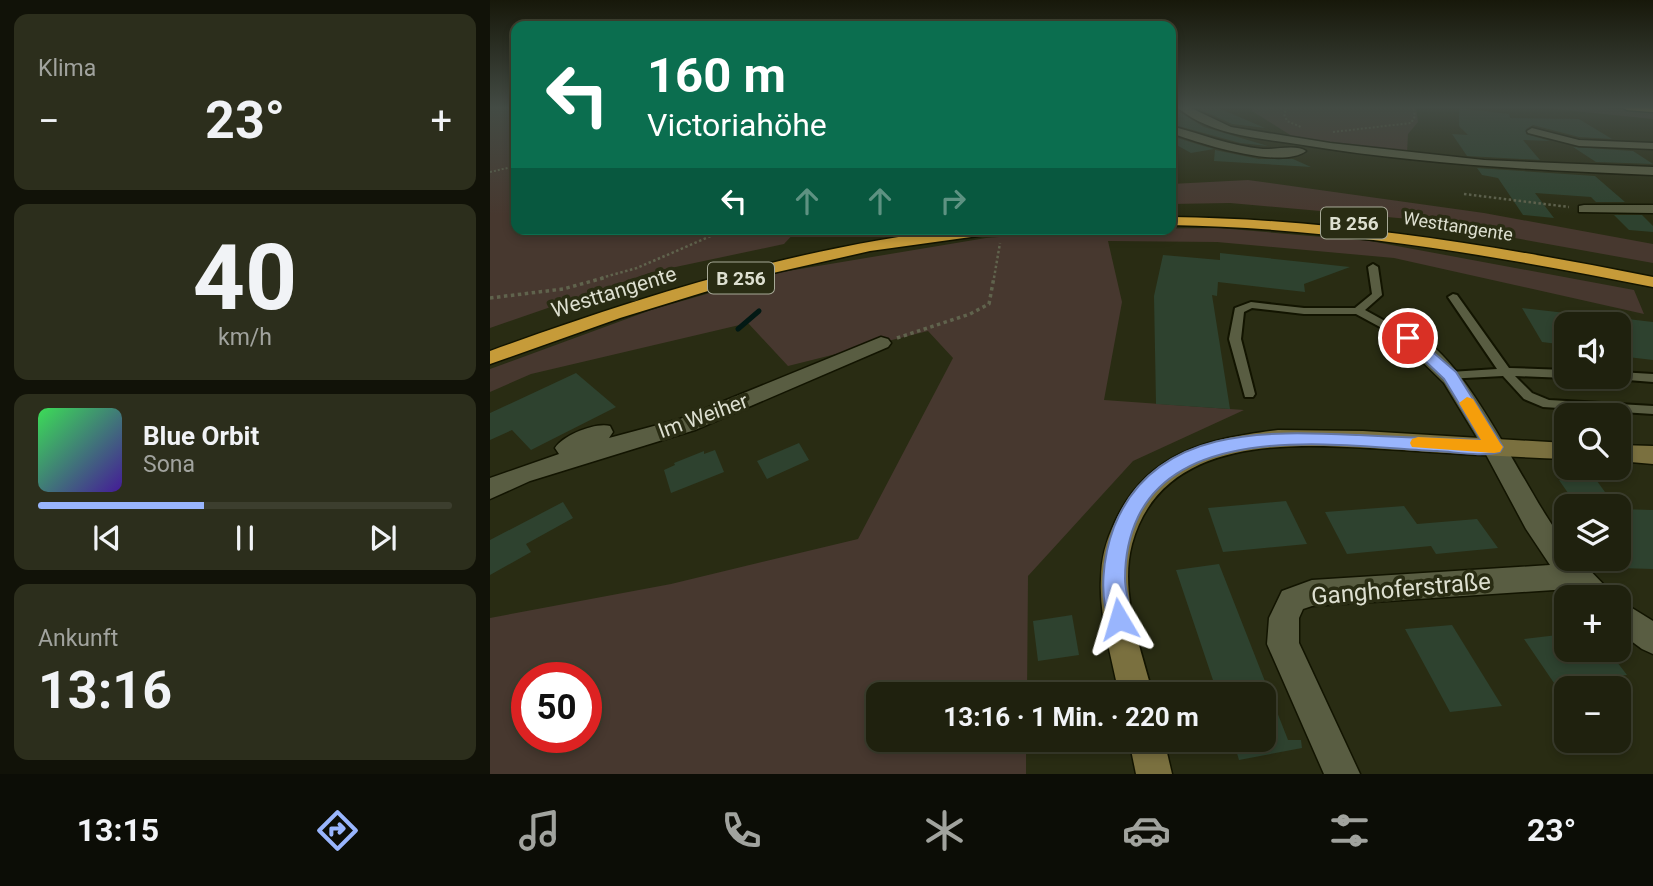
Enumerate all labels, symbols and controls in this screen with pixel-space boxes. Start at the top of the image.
text: 160 m [647,47,786,104]
icon: left [532,49,623,140]
text: Klima [38,55,96,82]
text: 23° [205,90,285,151]
text: − [38,99,60,143]
text: + [430,99,452,143]
text: Victoriahöhe [647,106,827,144]
icon: left [715,182,753,220]
icon: ahead [788,182,826,220]
icon: ahead [861,182,899,220]
icon: right [934,182,972,220]
street label: Westtangente [1402,207,1514,245]
road number: B 256 [1321,208,1387,238]
text: 40 [193,225,297,331]
street label: Westtangente [549,262,679,322]
road number: B 256 [708,262,774,294]
pin [1378,308,1438,368]
map controls [1554,312,1631,753]
button: sound [1554,312,1631,389]
icon: arrive [1389,319,1427,357]
text: km/h [218,324,272,351]
street label: Im Weiher [655,389,751,443]
button: search [1554,403,1631,480]
text: Blue Orbit [143,421,259,451]
text: Sona [143,451,195,478]
button: layers [1554,494,1631,571]
icon: previous [88,519,126,557]
icon: pause [226,519,264,557]
icon: next [364,519,402,557]
street label: Ganghoferstraße [1310,567,1492,611]
position arrow [1082,582,1156,656]
button: + [1554,585,1631,662]
text: Ankunft [38,625,118,652]
text: 13:16 [38,660,172,721]
speed limit sign: 50 [511,662,602,753]
button: − [1554,676,1631,753]
text: 13:16 · 1 Min. · 220 m [943,702,1199,732]
icon: directions [313,806,362,855]
icon: music [515,806,564,855]
icon: phone [717,806,766,855]
icon: climate [920,806,969,855]
icon: car [1122,806,1171,855]
icon: filters [1325,806,1374,855]
text: 13:15 [77,811,159,849]
text: 23° [1527,811,1576,849]

